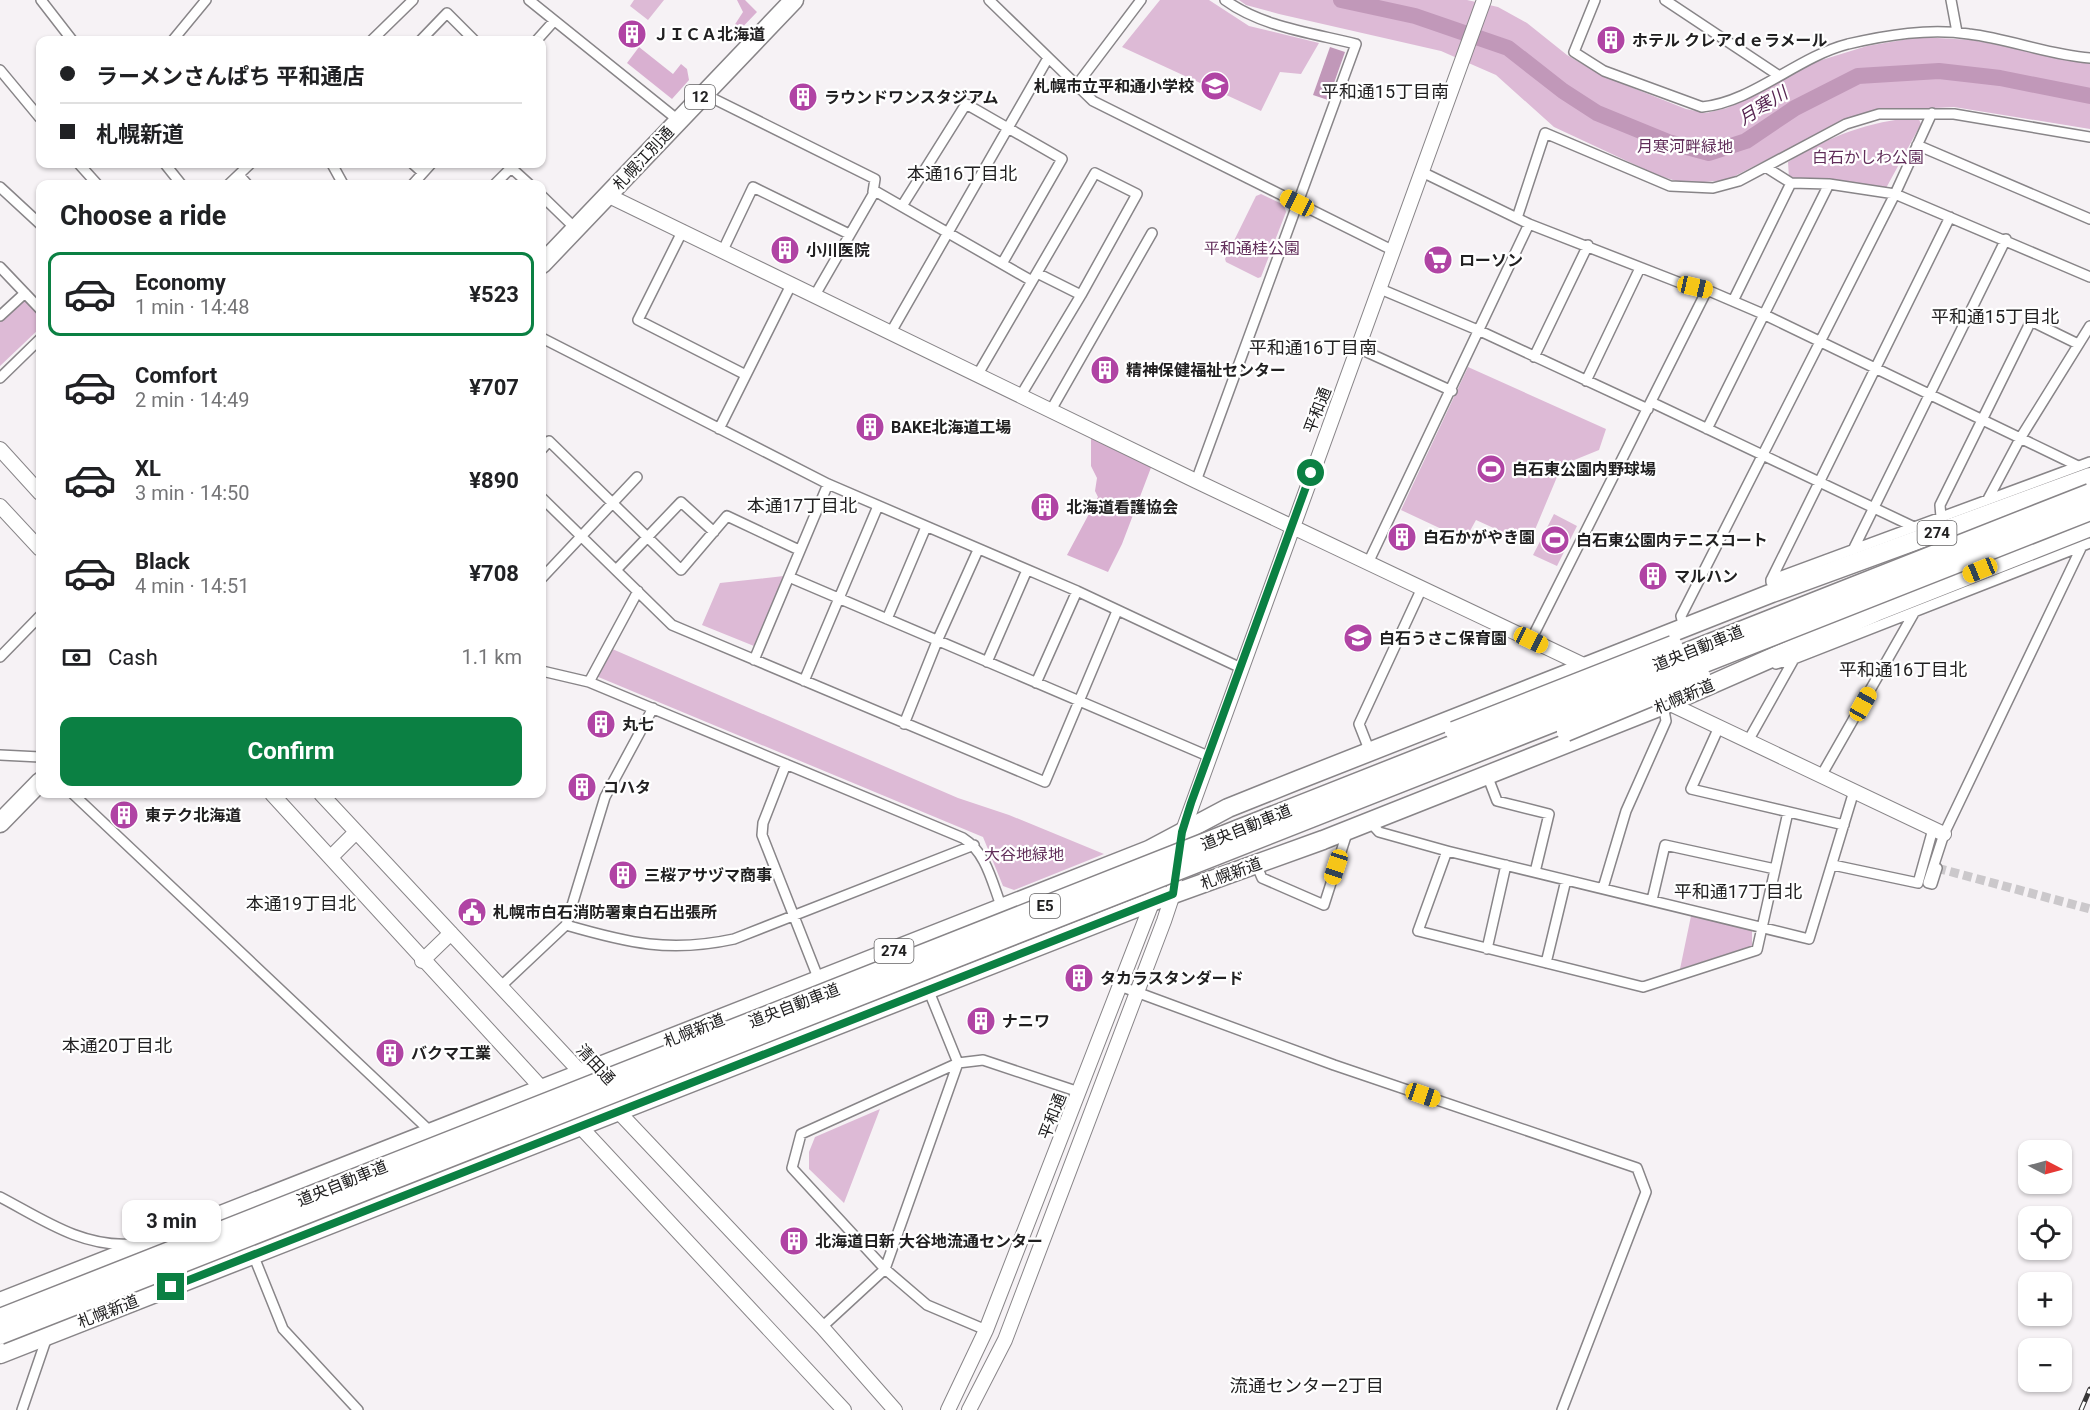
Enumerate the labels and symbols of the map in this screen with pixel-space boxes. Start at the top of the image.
building icon: ＪＩＣＡ北海道 [616,18,648,50]
building icon: ホテル クレアｄｅラメール [1595,24,1627,56]
place label: ＪＩＣＡ北海道 [653,25,765,44]
place label: ホテル クレアｄｅラメール [1632,31,1828,50]
school or university icon: 札幌市立平和通小学校 [1199,70,1231,102]
place label: 札幌市立平和通小学校 [1034,77,1194,96]
building icon: ラウンドワンスタジアム [787,81,819,113]
district label: 平和通15丁目南 [1321,81,1449,102]
water label: 月寒川 [1734,81,1793,129]
road number: 12 [685,85,715,109]
place label: ラウンドワンスタジアム [824,88,999,107]
street label: 札幌江別通 [609,123,678,194]
park label: 月寒河畔緑地 [1637,137,1733,156]
park label: 白石かしわ公園 [1812,148,1924,167]
district label: 本通16丁目北 [907,163,1017,184]
car [1277,187,1317,219]
building icon: 小川医院 [769,234,801,266]
park label: 平和通桂公園 [1204,239,1300,258]
place label: 小川医院 [806,241,870,260]
supermarket icon: ローソン [1422,244,1454,276]
place label: ローソン [1459,251,1523,270]
car [1675,274,1715,300]
district label: 平和通15丁目北 [1931,306,2059,327]
district label: 平和通16丁目南 [1249,337,1377,358]
building icon: 精神保健福祉センター [1089,354,1121,386]
place label: 精神保健福祉センター [1126,361,1286,380]
street label: 平和通 [1300,384,1335,436]
building icon: BAKE北海道工場 [854,411,886,443]
place label: BAKE北海道工場 [891,418,1011,437]
sports icon: 白石東公園内野球場 [1475,453,1507,485]
route start [1297,459,1324,486]
place label: 白石東公園内野球場 [1512,460,1656,479]
building icon: 北海道看護協会 [1029,491,1061,523]
district label: 本通17丁目北 [747,495,857,516]
place label: 北海道看護協会 [1066,498,1178,517]
building icon: 白石かがやき園 [1386,521,1418,553]
road number: 274 [1918,521,1956,545]
sports icon: 白石東公園内テニスコート [1539,524,1571,556]
place label: 白石かがやき園 [1423,528,1535,547]
place label: 白石東公園内テニスコート [1576,531,1768,550]
car [1960,555,2000,585]
building icon: マルハン [1637,560,1669,592]
place label: マルハン [1674,567,1738,586]
school or university icon: 白石うさこ保育園 [1342,622,1374,654]
street label: 道央自動車道 [1650,622,1746,675]
car [1511,624,1551,656]
place label: 白石うさこ保育園 [1379,629,1507,648]
district label: 平和通16丁目北 [1839,659,1967,680]
street label: 札幌新道 [1651,675,1717,718]
car [1846,684,1880,724]
building icon: 丸七 [585,708,617,740]
place label: 丸七 [622,715,654,734]
building icon: コハタ [566,771,598,803]
place label: コハタ [603,778,651,797]
building icon: 東テク北海道 [108,799,140,831]
street label: 道央自動車道 [1198,801,1294,854]
place label: 東テク北海道 [145,806,241,825]
park label: 大谷地緑地 [984,845,1064,864]
car [1322,847,1350,887]
street label: 札幌新道 [1198,854,1264,893]
building icon: 三桜アサヅマ商事 [607,859,639,891]
place label: 三桜アサヅマ商事 [644,866,772,885]
district label: 平和通17丁目北 [1674,881,1802,902]
district label: 本通19丁目北 [246,893,356,914]
road number: E5 [1030,894,1060,918]
public building icon: 札幌市白石消防署東白石出張所 [456,896,488,928]
place label: 札幌市白石消防署東白石出張所 [493,903,717,922]
road number: 274 [874,939,914,963]
building icon: タカラスタンダード [1063,962,1095,994]
place label: タカラスタンダード [1100,969,1244,988]
street label: 道央自動車道 [746,979,842,1032]
building icon: ナニワ [965,1005,997,1037]
street label: 札幌新道 [661,1010,727,1051]
place label: ナニワ [1002,1012,1050,1031]
district label: 本通20丁目北 [62,1035,172,1056]
building icon: バクマ工業 [374,1037,406,1069]
street label: 清田通 [572,1040,619,1088]
place label: バクマ工業 [411,1044,491,1063]
car [1403,1081,1443,1109]
street label: 平和通 [1035,1090,1070,1142]
north arrow [2018,1140,2072,1194]
street label: 道央自動車道 [294,1157,390,1210]
callout: 3 min [122,1200,220,1242]
building icon: 北海道日新 大谷地流通センター [778,1225,810,1257]
place label: 北海道日新 大谷地流通センター [815,1232,1043,1251]
route end [157,1273,184,1300]
street label: 札幌新道 [75,1291,141,1332]
district label: 流通センター2丁目 [1230,1375,1384,1396]

